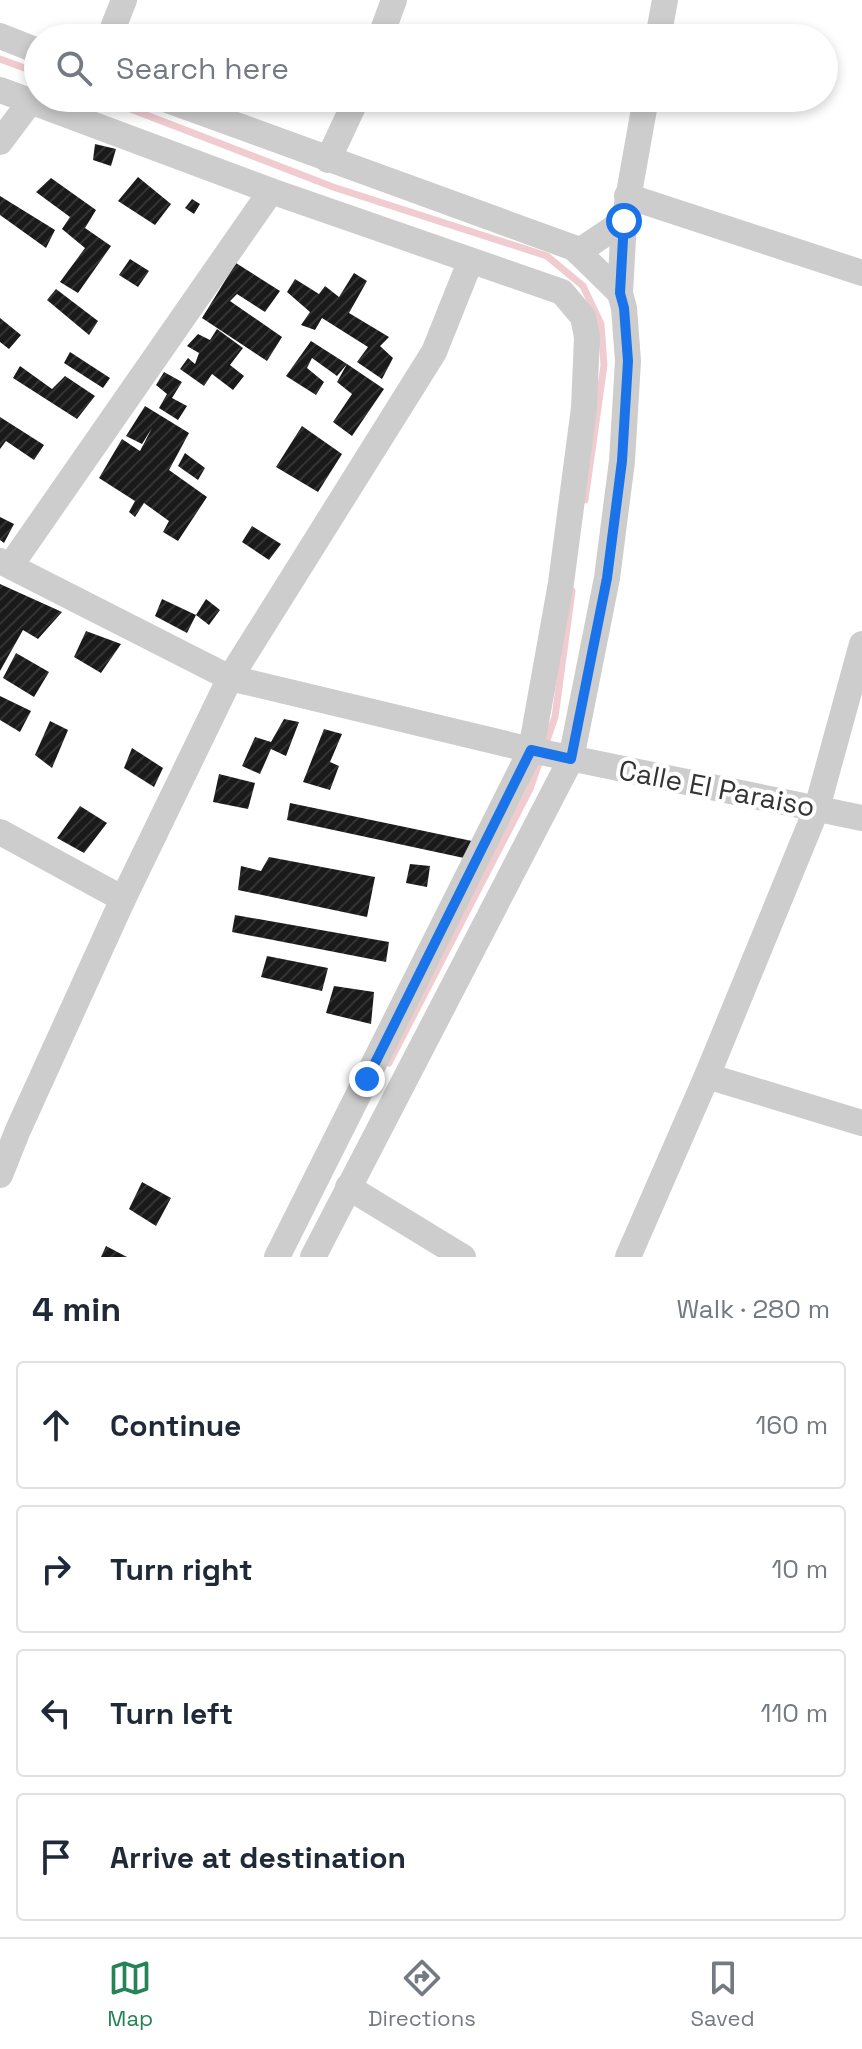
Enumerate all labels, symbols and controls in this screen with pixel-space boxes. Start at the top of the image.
search box [24,24,838,112]
icon: search [52,46,96,90]
text: Search here [116,49,289,88]
route start [606,203,642,239]
street label: Calle El Paraiso [616,751,818,825]
route end [349,1061,385,1097]
text: 4 min [32,1288,121,1331]
text: Walk · 280 m [676,1292,830,1326]
icon: ahead [34,1403,78,1447]
text: Continue [110,1406,241,1445]
text: 160 m [756,1408,828,1442]
icon: right [34,1547,78,1591]
text: Turn right [110,1550,253,1589]
text: 10 m [771,1552,828,1586]
icon: left [34,1691,78,1735]
text: Turn left [110,1694,233,1733]
text: 110 m [761,1696,828,1730]
icon: arrive [34,1835,78,1879]
text: Arrive at destination [110,1838,406,1877]
tab: Map [107,1956,153,2032]
tab: Directions [368,1956,476,2032]
tab: Saved [690,1956,755,2032]

